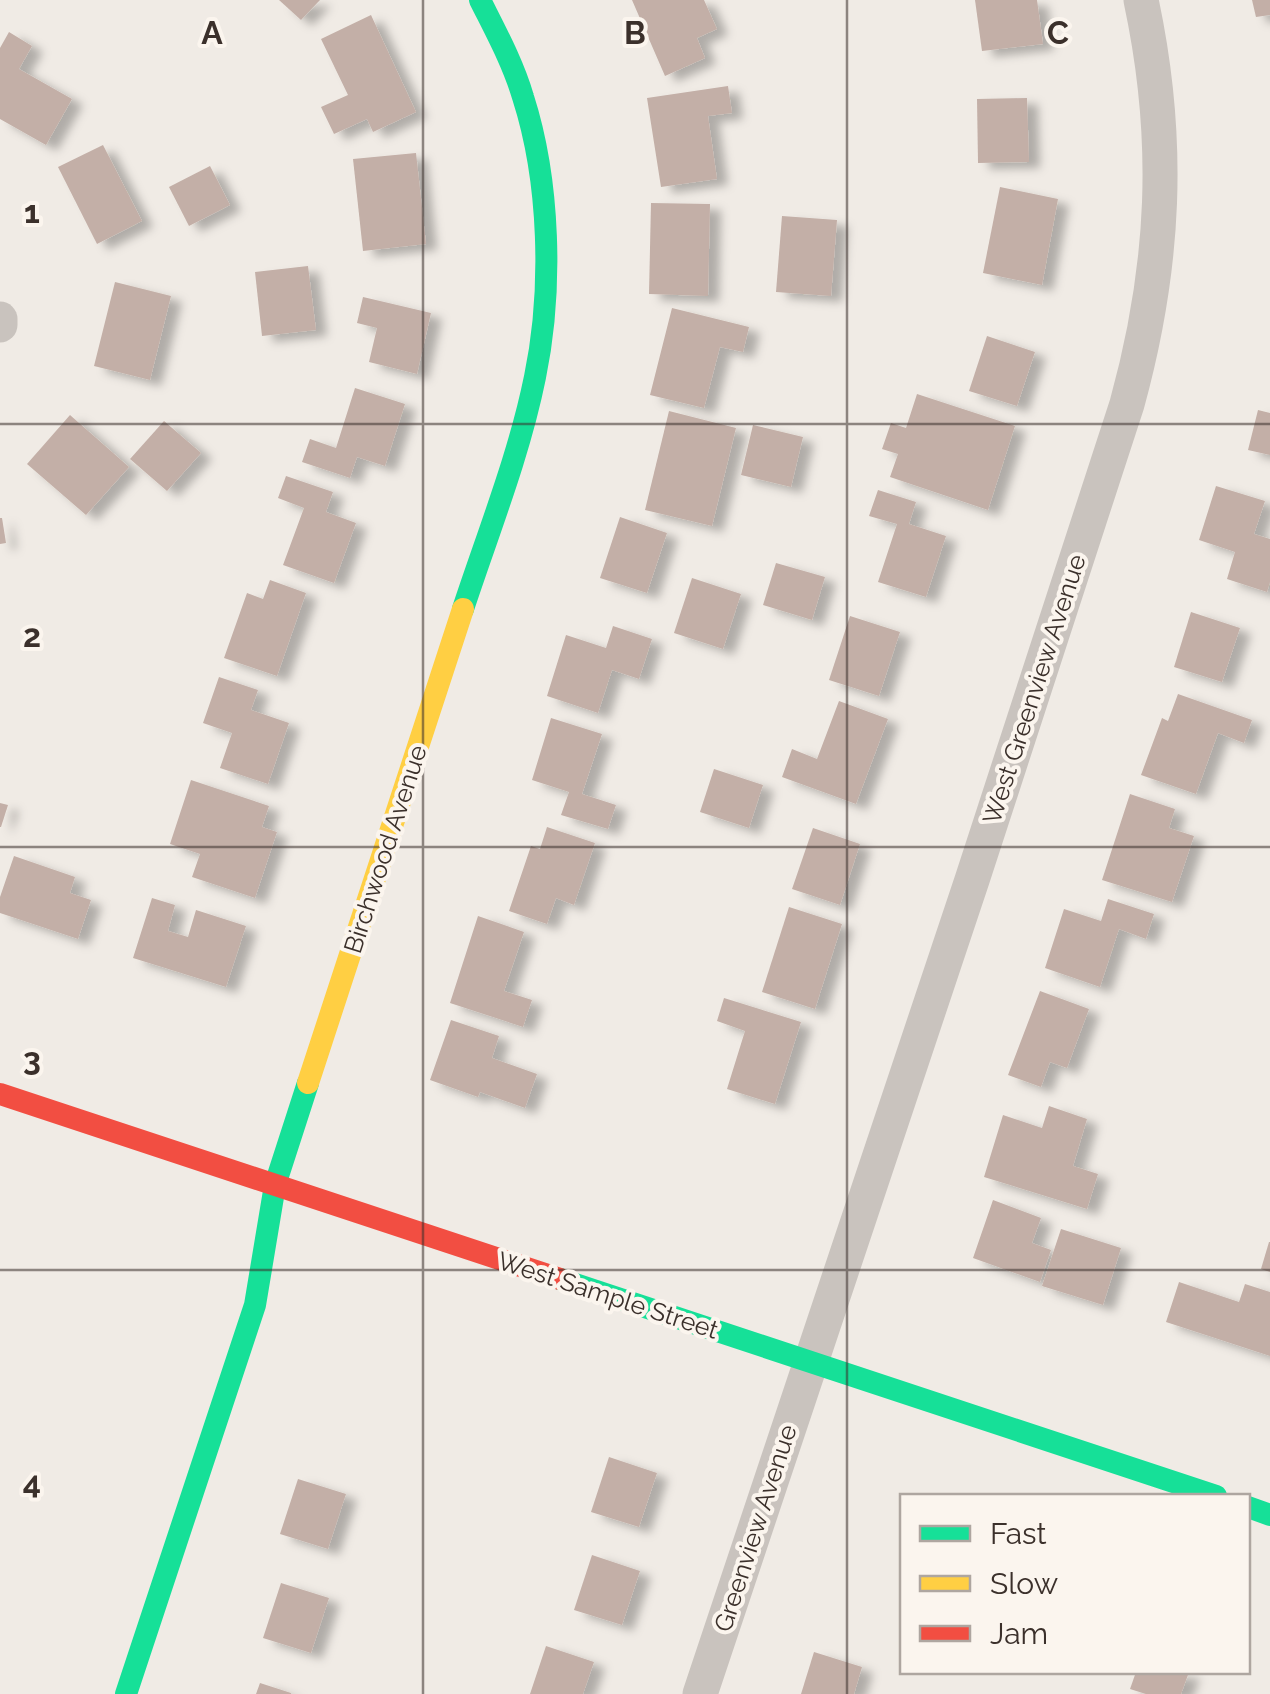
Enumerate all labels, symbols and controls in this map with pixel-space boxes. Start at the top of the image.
text: A [201,14,223,51]
text: B [624,14,646,51]
text: C [1047,14,1069,51]
text: 1 [24,193,40,230]
street label: West Greenview Avenue [976,550,1092,828]
text: 2 [23,617,41,654]
street label: Birchwood Avenue [337,741,433,957]
text: 3 [23,1040,41,1077]
street label: West Sample Street [494,1245,723,1345]
street label: Greenview Avenue [707,1421,803,1635]
text: 4 [23,1464,41,1501]
legend [900,1494,1250,1674]
text: Fast [990,1516,1047,1551]
text: Slow [990,1566,1058,1601]
text: Jam [990,1616,1048,1651]

